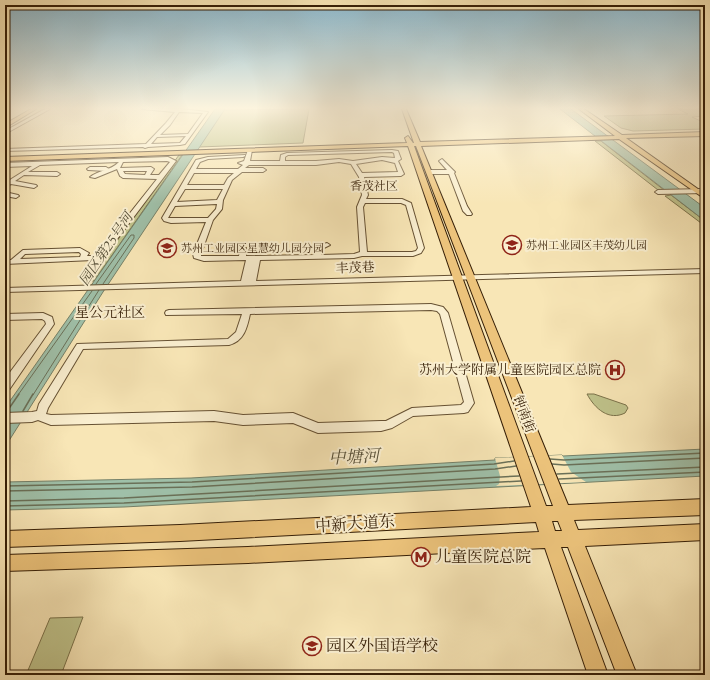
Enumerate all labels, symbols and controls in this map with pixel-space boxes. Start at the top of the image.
district label: 香茂社区 [350,178,398,194]
water label: 园区第25号河 [75,206,139,289]
school or university icon: 苏州工业园区丰茂幼儿园 [501,234,523,256]
school or university icon: 苏州工业园区星慧幼儿园分园 [156,237,178,259]
place label: 苏州工业园区丰茂幼儿园 [526,238,647,253]
place label: 苏州工业园区星慧幼儿园分园 [181,241,324,256]
street label: 丰茂巷 [335,258,375,278]
district label: 星公元社区 [75,303,145,322]
hospital icon: 苏州大学附属儿童医院园区总院 [604,359,626,381]
place label: 苏州大学附属儿童医院园区总院 [419,361,601,379]
street label: 钟南街 [509,393,539,435]
water label: 中塘河 [328,444,383,470]
street label: 中新大道东 [314,510,396,538]
metro station icon: 儿童医院总院 [410,546,432,568]
place label: 儿童医院总院 [435,546,531,568]
school or university icon: 园区外国语学校 [301,635,323,657]
place label: 园区外国语学校 [326,635,438,657]

